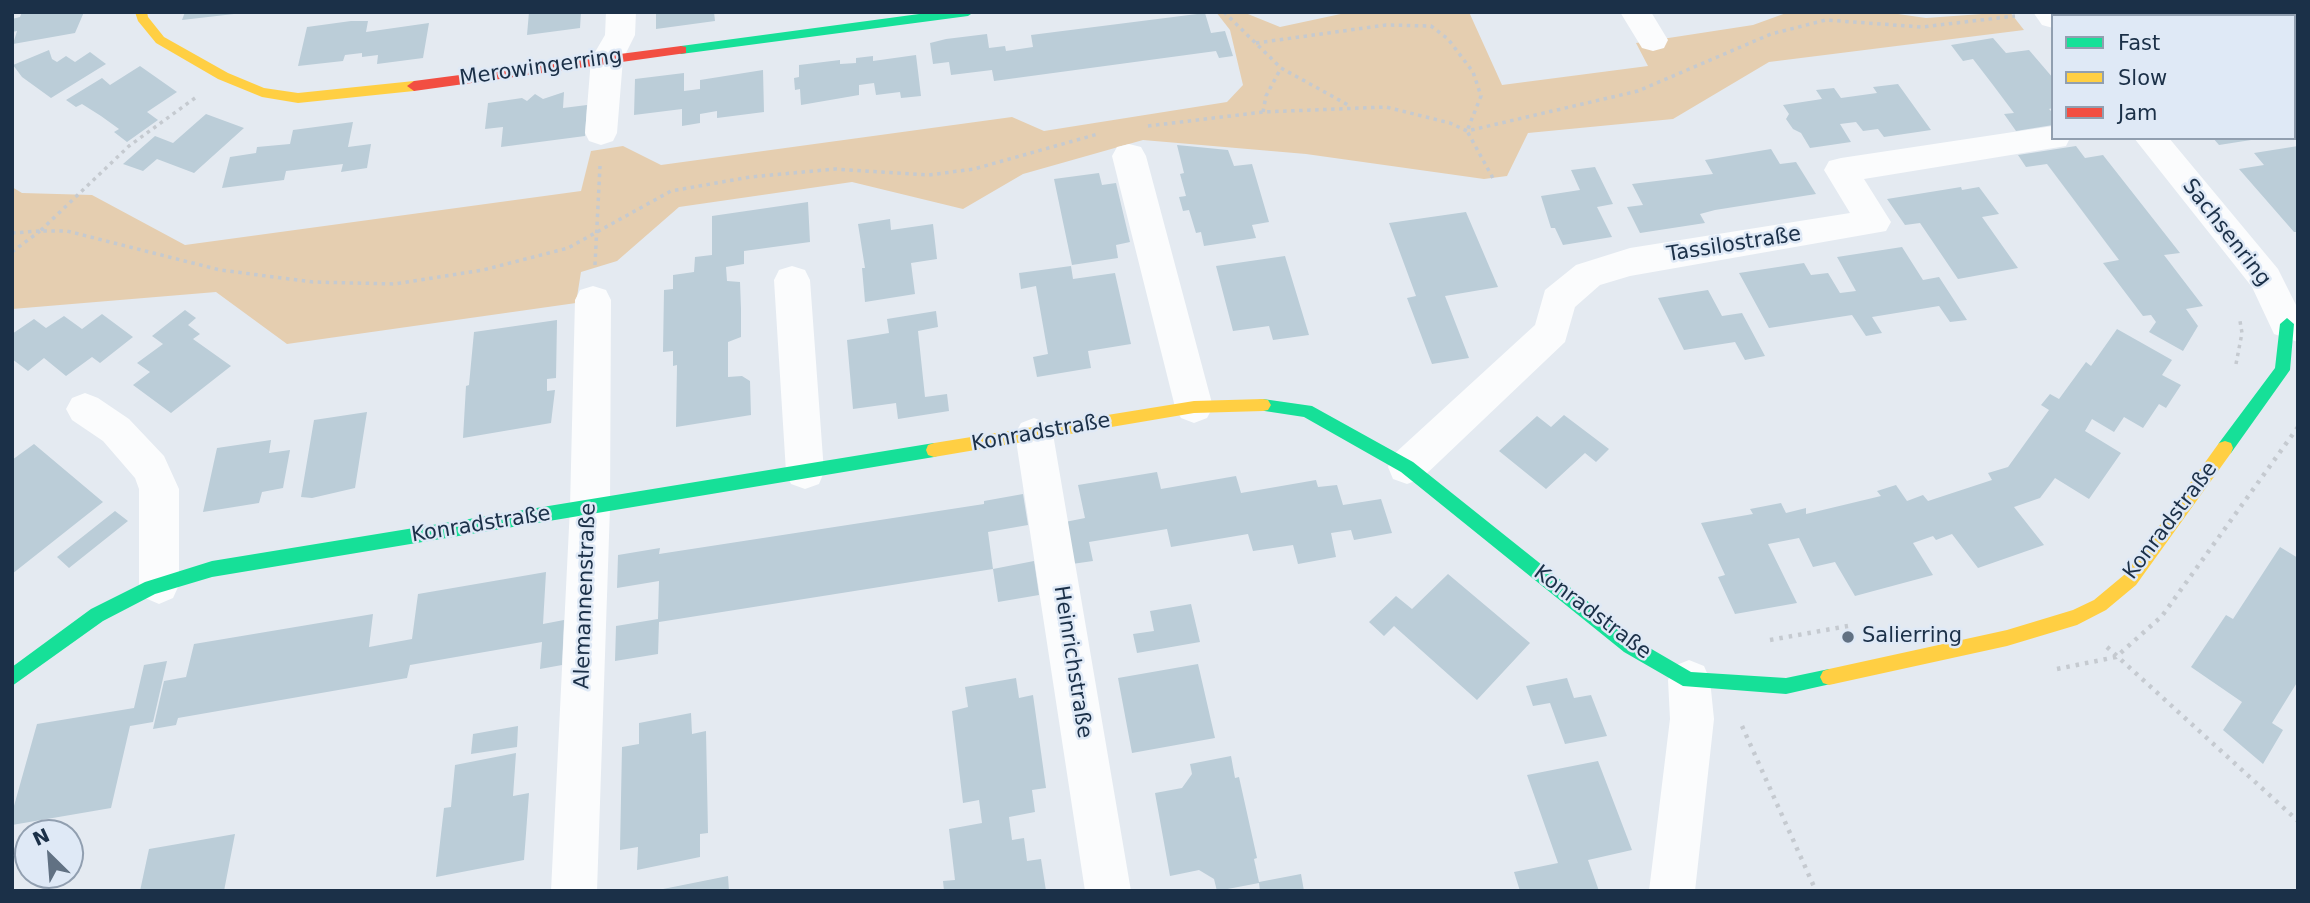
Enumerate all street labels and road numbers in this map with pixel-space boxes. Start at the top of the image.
street label: Merowingerring [458,44,624,92]
street label: Sachsenring [2176,174,2276,292]
street label: Tassilostraße [1665,222,1803,268]
street label: Konradstraße [970,408,1112,458]
street label: Konradstraße [2119,457,2223,585]
street label: Konradstraße [410,502,552,548]
street label: Alemannenstraße [570,503,602,689]
street label: Konradstraße [1528,561,1656,665]
street label: Heinrichstraße [1048,584,1096,740]

